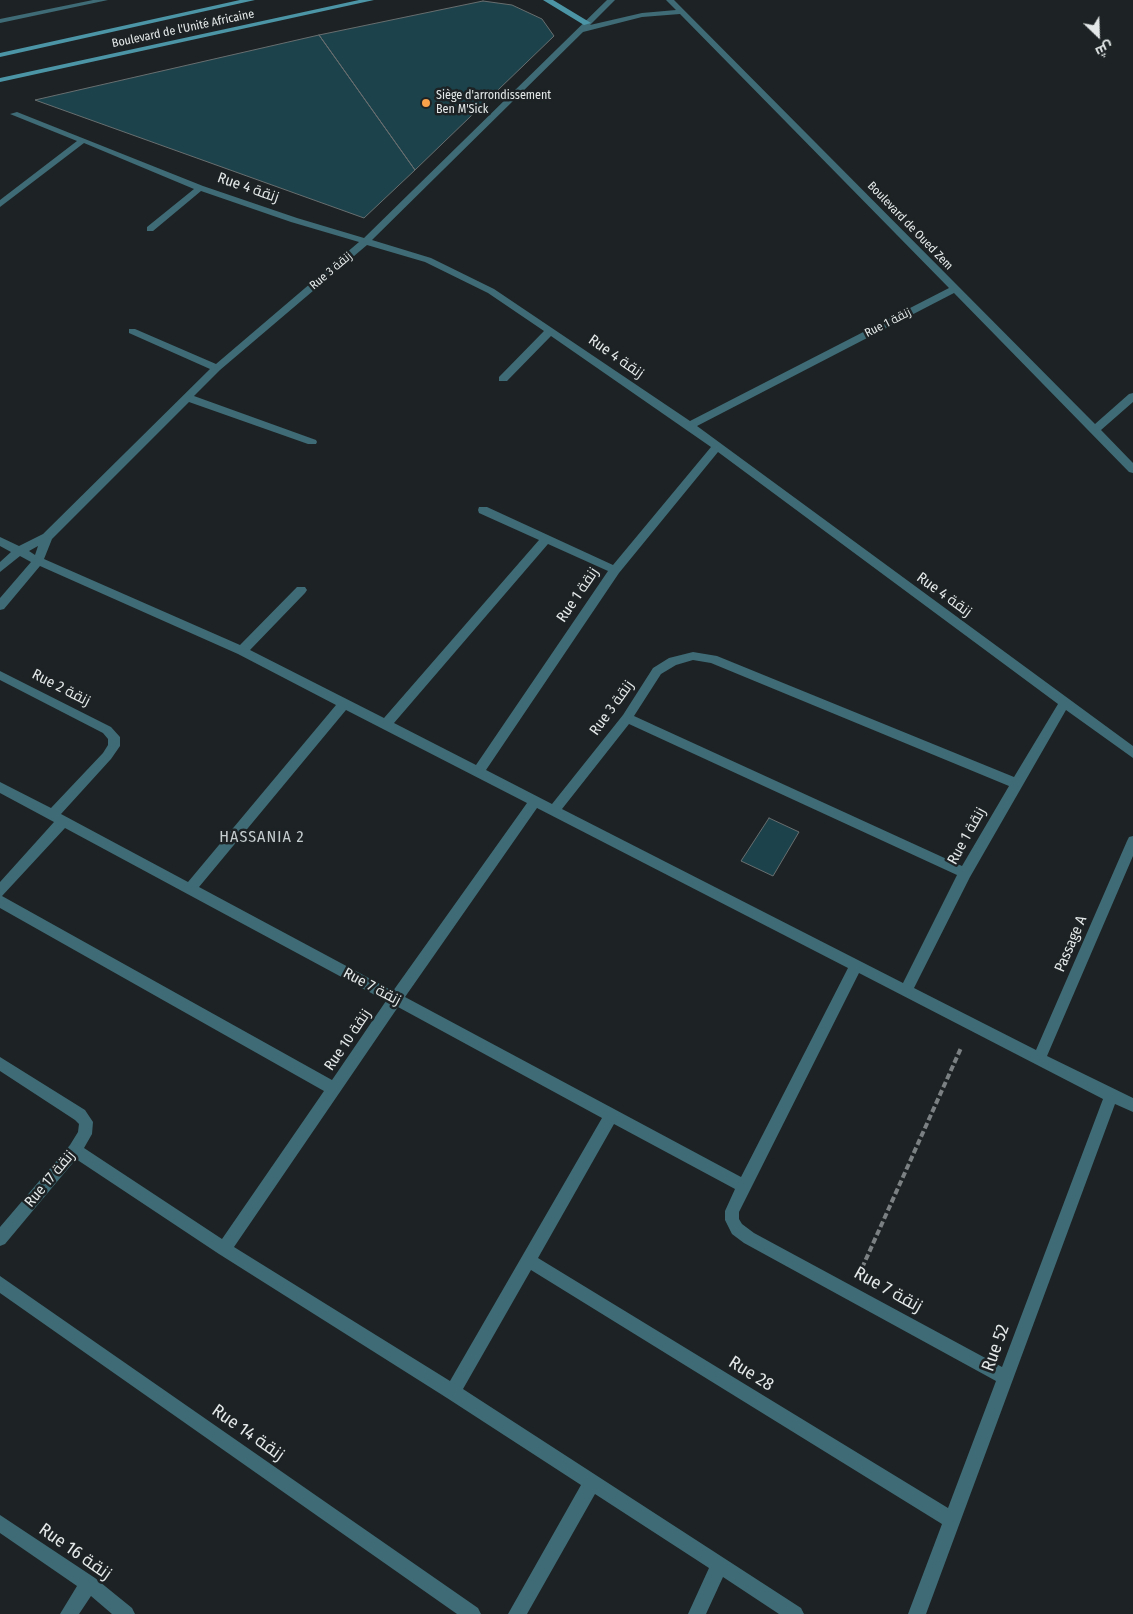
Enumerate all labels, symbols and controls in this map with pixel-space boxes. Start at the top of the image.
street label: Boulevard de l'Unité Africaine [111,7,255,51]
north arrow [1073,10,1123,60]
text: ش [1093,38,1116,61]
place label: Siège d'arrondissement Ben M'Sick [436,89,551,117]
marker: Siège d'arrondissement Ben M'Sick [420,97,432,109]
street label: Rue 4 زنقة [215,169,281,207]
street label: Boulevard de Oued Zem [864,179,956,273]
street label: Rue 3 زنقة [307,249,355,293]
street label: Rue 1 زنقة [862,305,914,341]
street label: Rue 4 زنقة [585,331,647,383]
street label: Rue 1 زنقة [553,564,603,626]
street label: Rue 4 زنقة [913,569,975,621]
street label: Rue 2 زنقة [29,666,93,710]
street label: Rue 3 زنقة [586,677,638,739]
street label: Rue 1 زنقة [944,804,990,868]
district label: HASSANIA 2 [218,828,306,848]
street label: Passage A [1051,913,1091,975]
street label: Rue 7 زنقة [340,964,404,1010]
street label: Rue 10 زنقة [321,1006,375,1074]
street label: Rue 17 زنقة [21,1147,79,1211]
street label: Rue 7 زنقة [850,1262,926,1318]
street label: Rue 52 [978,1322,1014,1374]
street label: Rue 28 [724,1352,778,1396]
street label: Rue 14 زنقة [208,1400,288,1466]
street label: Rue 16 زنقة [34,1519,116,1585]

